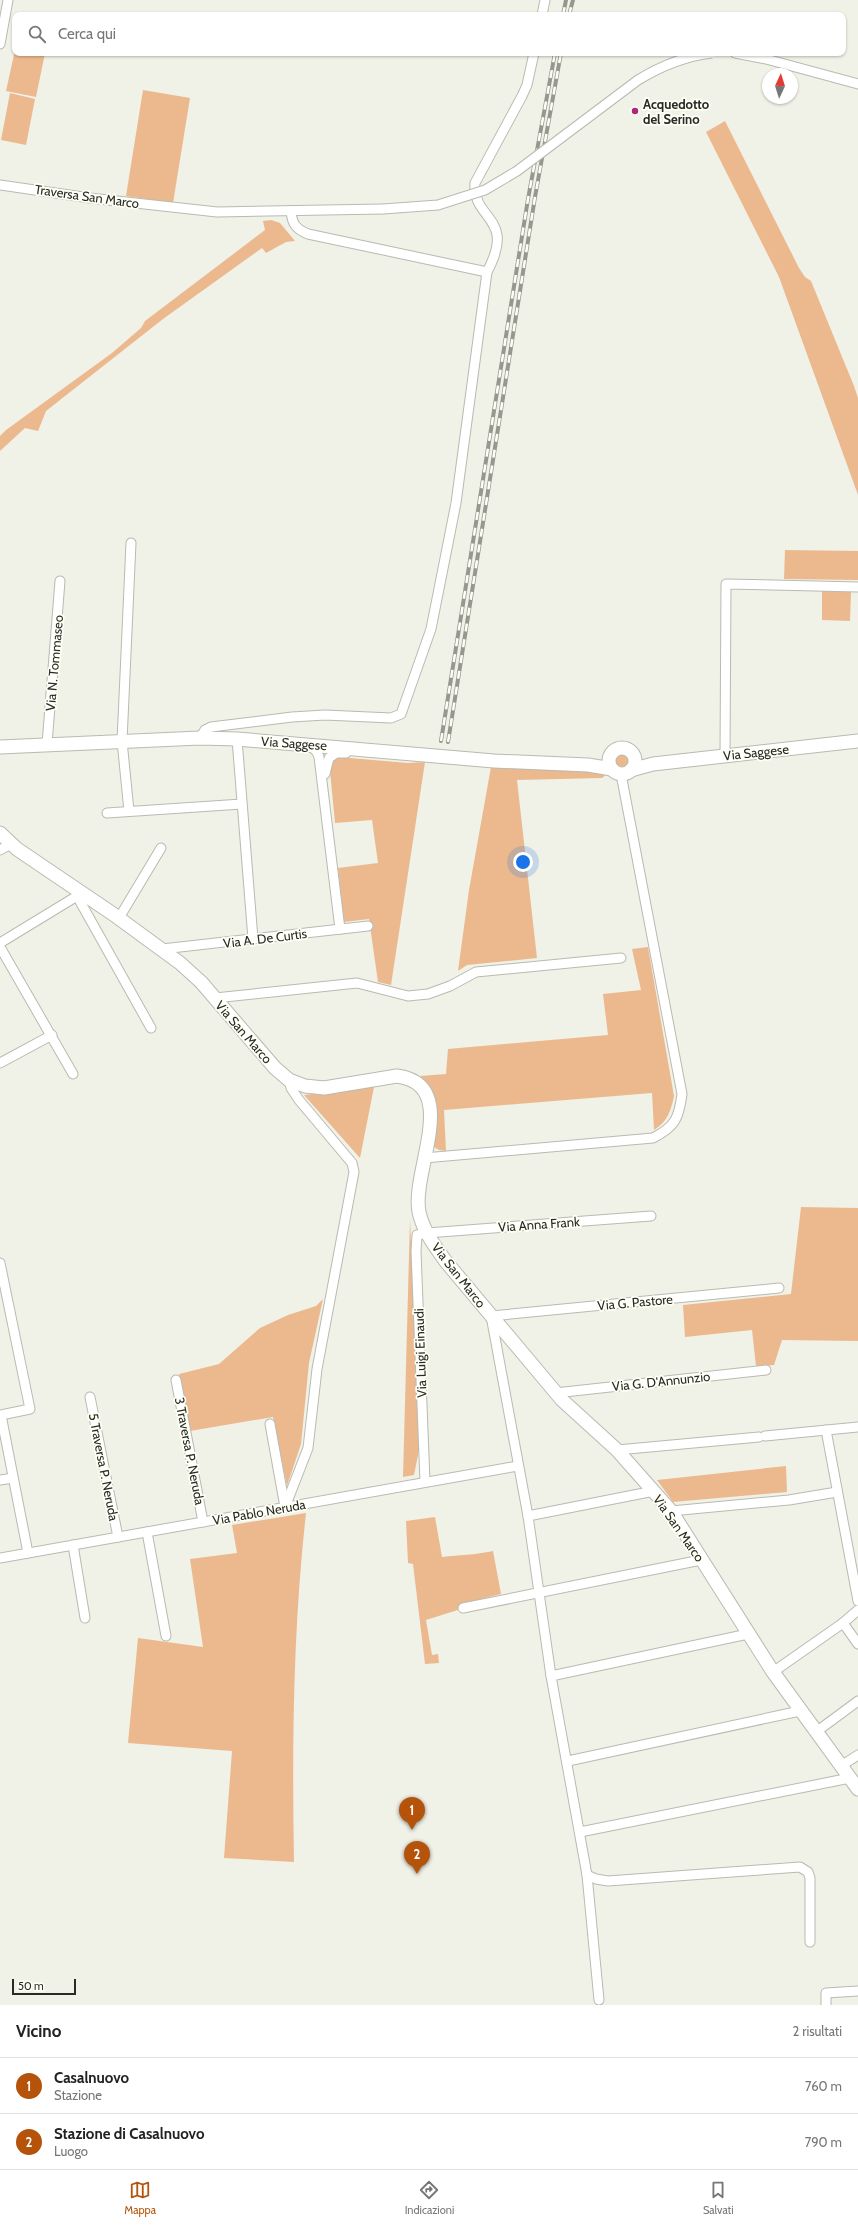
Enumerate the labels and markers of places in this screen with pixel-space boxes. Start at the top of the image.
place label: Acquedotto del Serino [643,96,710,127]
marker: Acquedotto del Serino [630,106,640,116]
pin: 1 [399,1797,425,1830]
pin: 2 [404,1841,430,1874]

